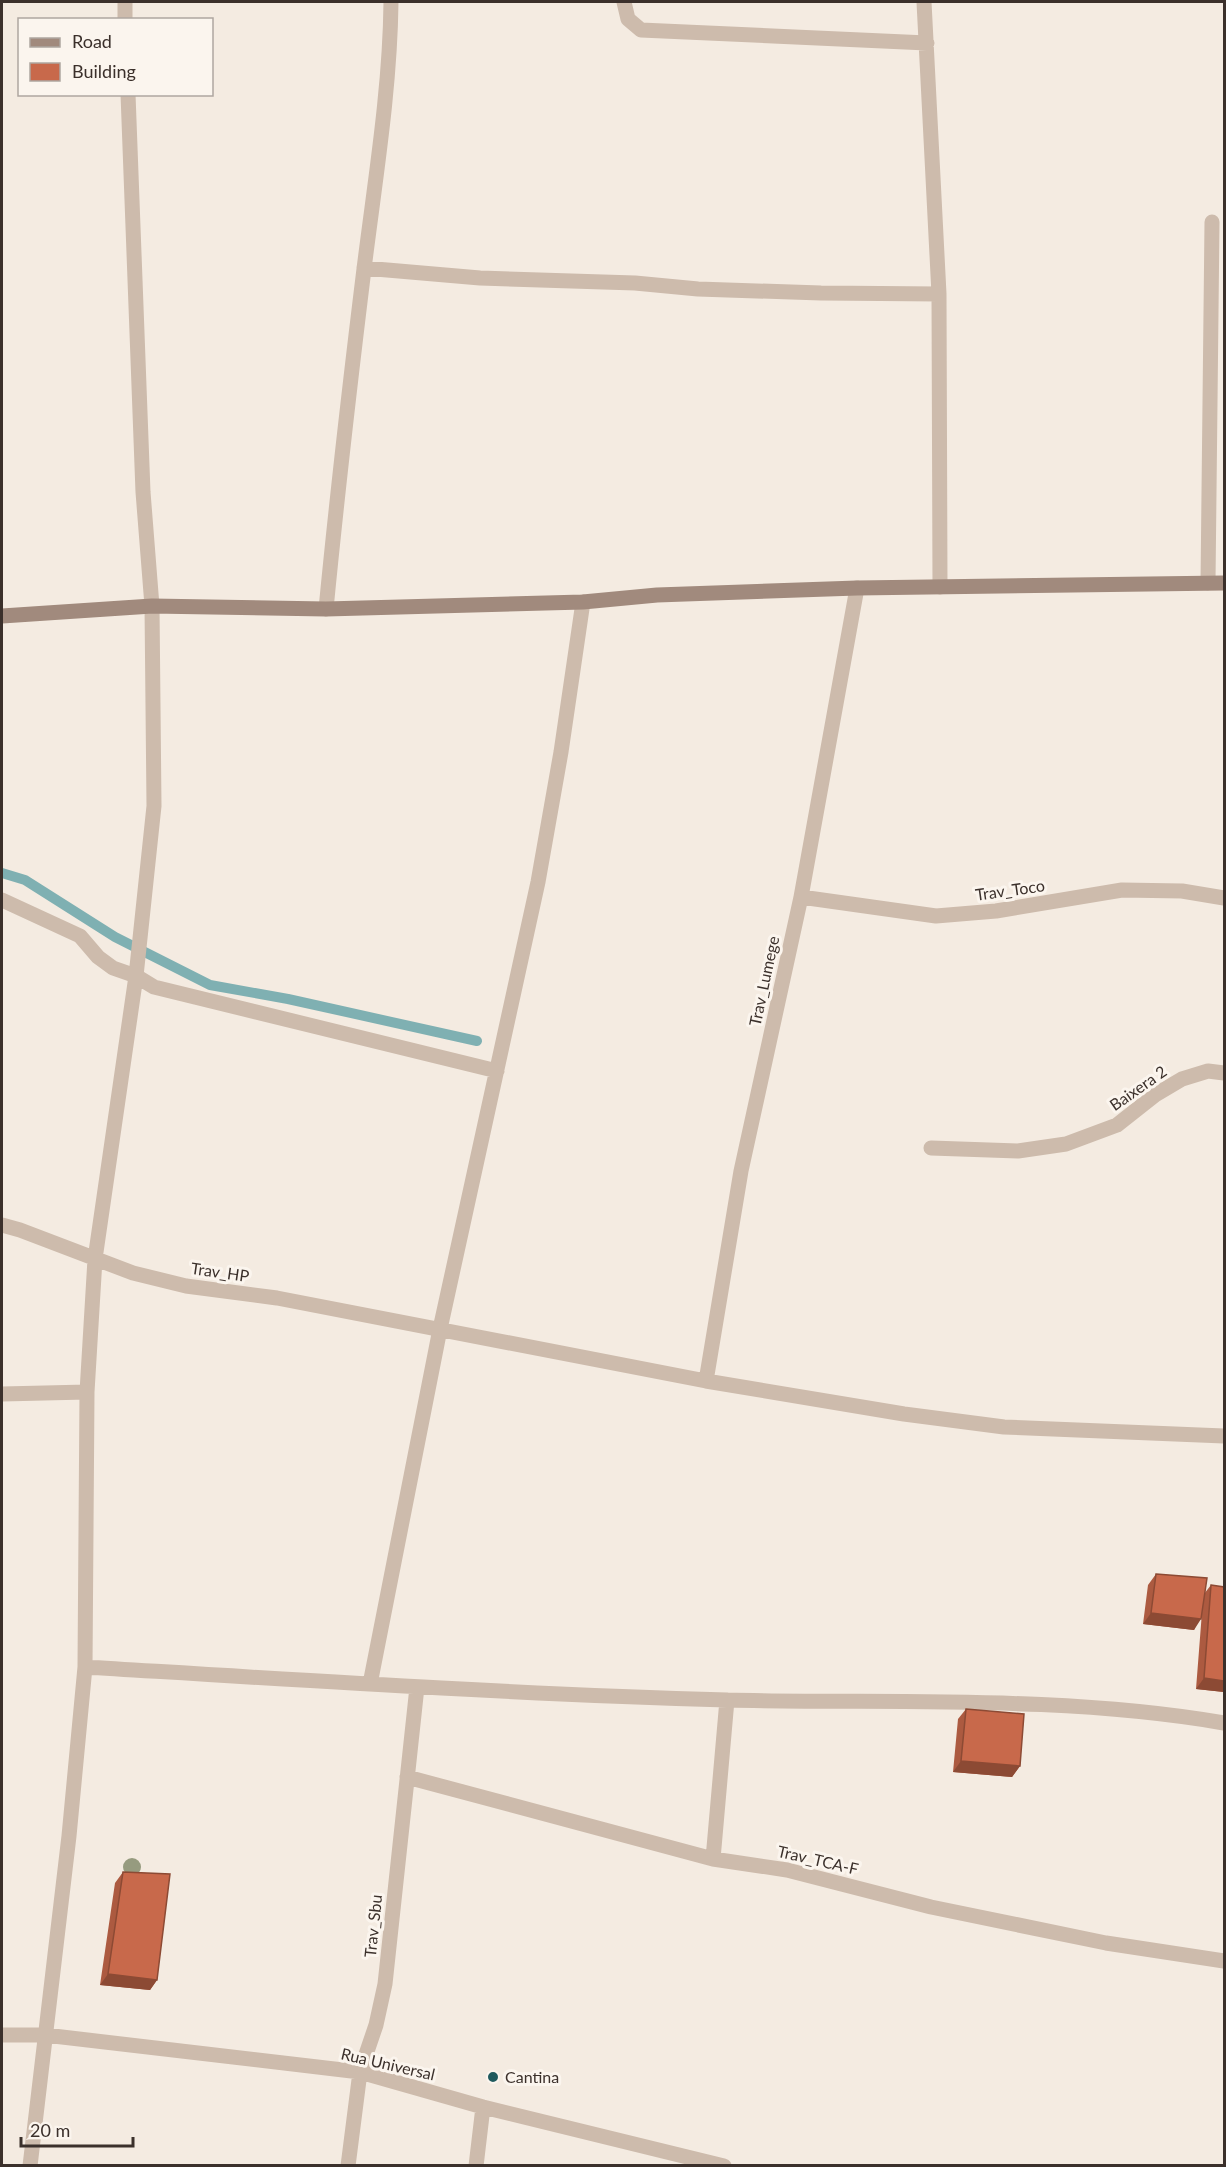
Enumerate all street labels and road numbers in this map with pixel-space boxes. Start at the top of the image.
street label: Trav_Toco [974,875,1046,904]
street label: Trav_Lumege [745,934,782,1028]
street label: Baixera 2 [1106,1061,1170,1114]
street label: Trav_HP [190,1258,251,1285]
street label: Trav_TCA-F [776,1841,860,1878]
street label: Trav_Sbu [360,1894,385,1958]
street label: Rua Universal [339,2043,437,2084]

